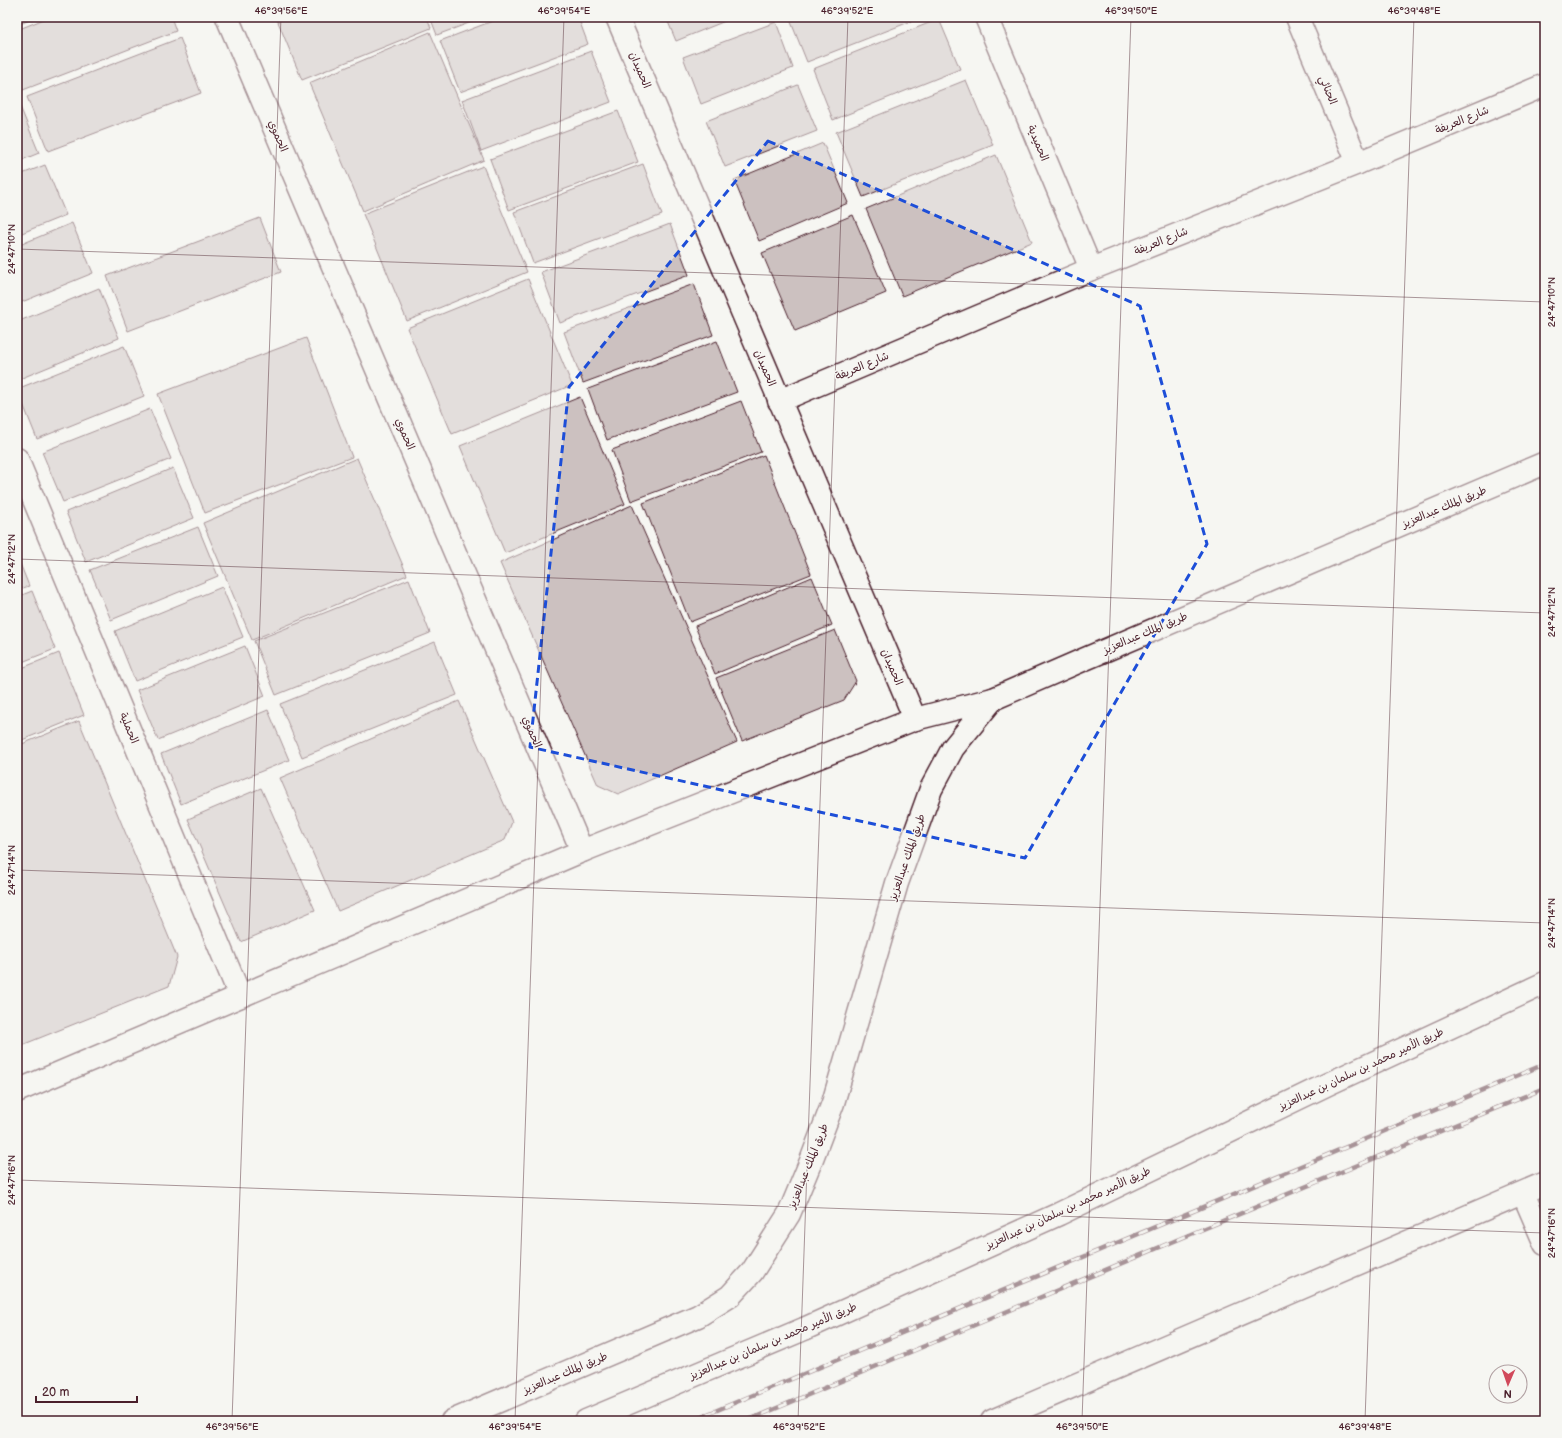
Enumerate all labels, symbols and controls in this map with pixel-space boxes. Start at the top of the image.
text: 46°39'56"E [255,5,308,17]
text: 46°39'54"E [538,5,591,17]
text: 46°39'52"E [821,5,874,17]
text: 46°39'50"E [1105,5,1158,17]
text: 46°39'48"E [1387,5,1441,17]
street label: الحميدان [626,50,654,90]
street label: الحنائي [1312,74,1340,108]
street label: شارع العريفة [1433,103,1492,139]
street label: الحموي [264,118,290,155]
street label: الحميدية [1025,123,1051,163]
text: 24°47'10"N [6,224,18,274]
street label: شارع العريفة [1132,224,1191,260]
text: 24°47'10"N [1546,277,1558,327]
street label: الحميدان [751,348,779,388]
street label: شارع العريفة [833,349,892,385]
street label: الحموي [391,416,417,453]
street label: طريق الملك عبدالعزيز [1399,483,1489,532]
text: 24°47'12"N [6,534,18,584]
text: 24°47'12"N [1546,587,1558,637]
street label: طريق الملك عبدالعزيز [1100,609,1190,658]
street label: الحميدان [878,647,906,687]
street label: الحملية [117,711,141,745]
street label: الحموي [518,714,544,751]
street label: طريق الملك عبدالعزيز [886,812,929,903]
text: 24°47'14"N [6,845,18,895]
text: 24°47'14"N [1546,898,1558,948]
street label: طريق الأمير محمد بن سلمان بن عبدالعزيز [1275,1024,1446,1114]
street label: طريق الملك عبدالعزيز [785,1122,832,1212]
text: 24°47'16"N [6,1155,18,1205]
street label: طريق الأمير محمد بن سلمان بن عبدالعزيز [982,1163,1153,1253]
text: 24°47'16"N [1546,1208,1558,1258]
street label: طريق الأمير محمد بن سلمان بن عبدالعزيز [686,1299,859,1384]
street label: طريق الملك عبدالعزيز [520,1349,610,1398]
north arrow [1488,1364,1528,1404]
scale bar [36,1378,137,1404]
text: 20 m [42,1385,69,1400]
text: N [1503,1387,1512,1400]
text: 46°39'56"E [206,1421,259,1433]
text: 46°39'54"E [489,1421,542,1433]
text: 46°39'52"E [773,1421,826,1433]
text: 46°39'50"E [1056,1421,1109,1433]
text: 46°39'48"E [1338,1421,1392,1433]

